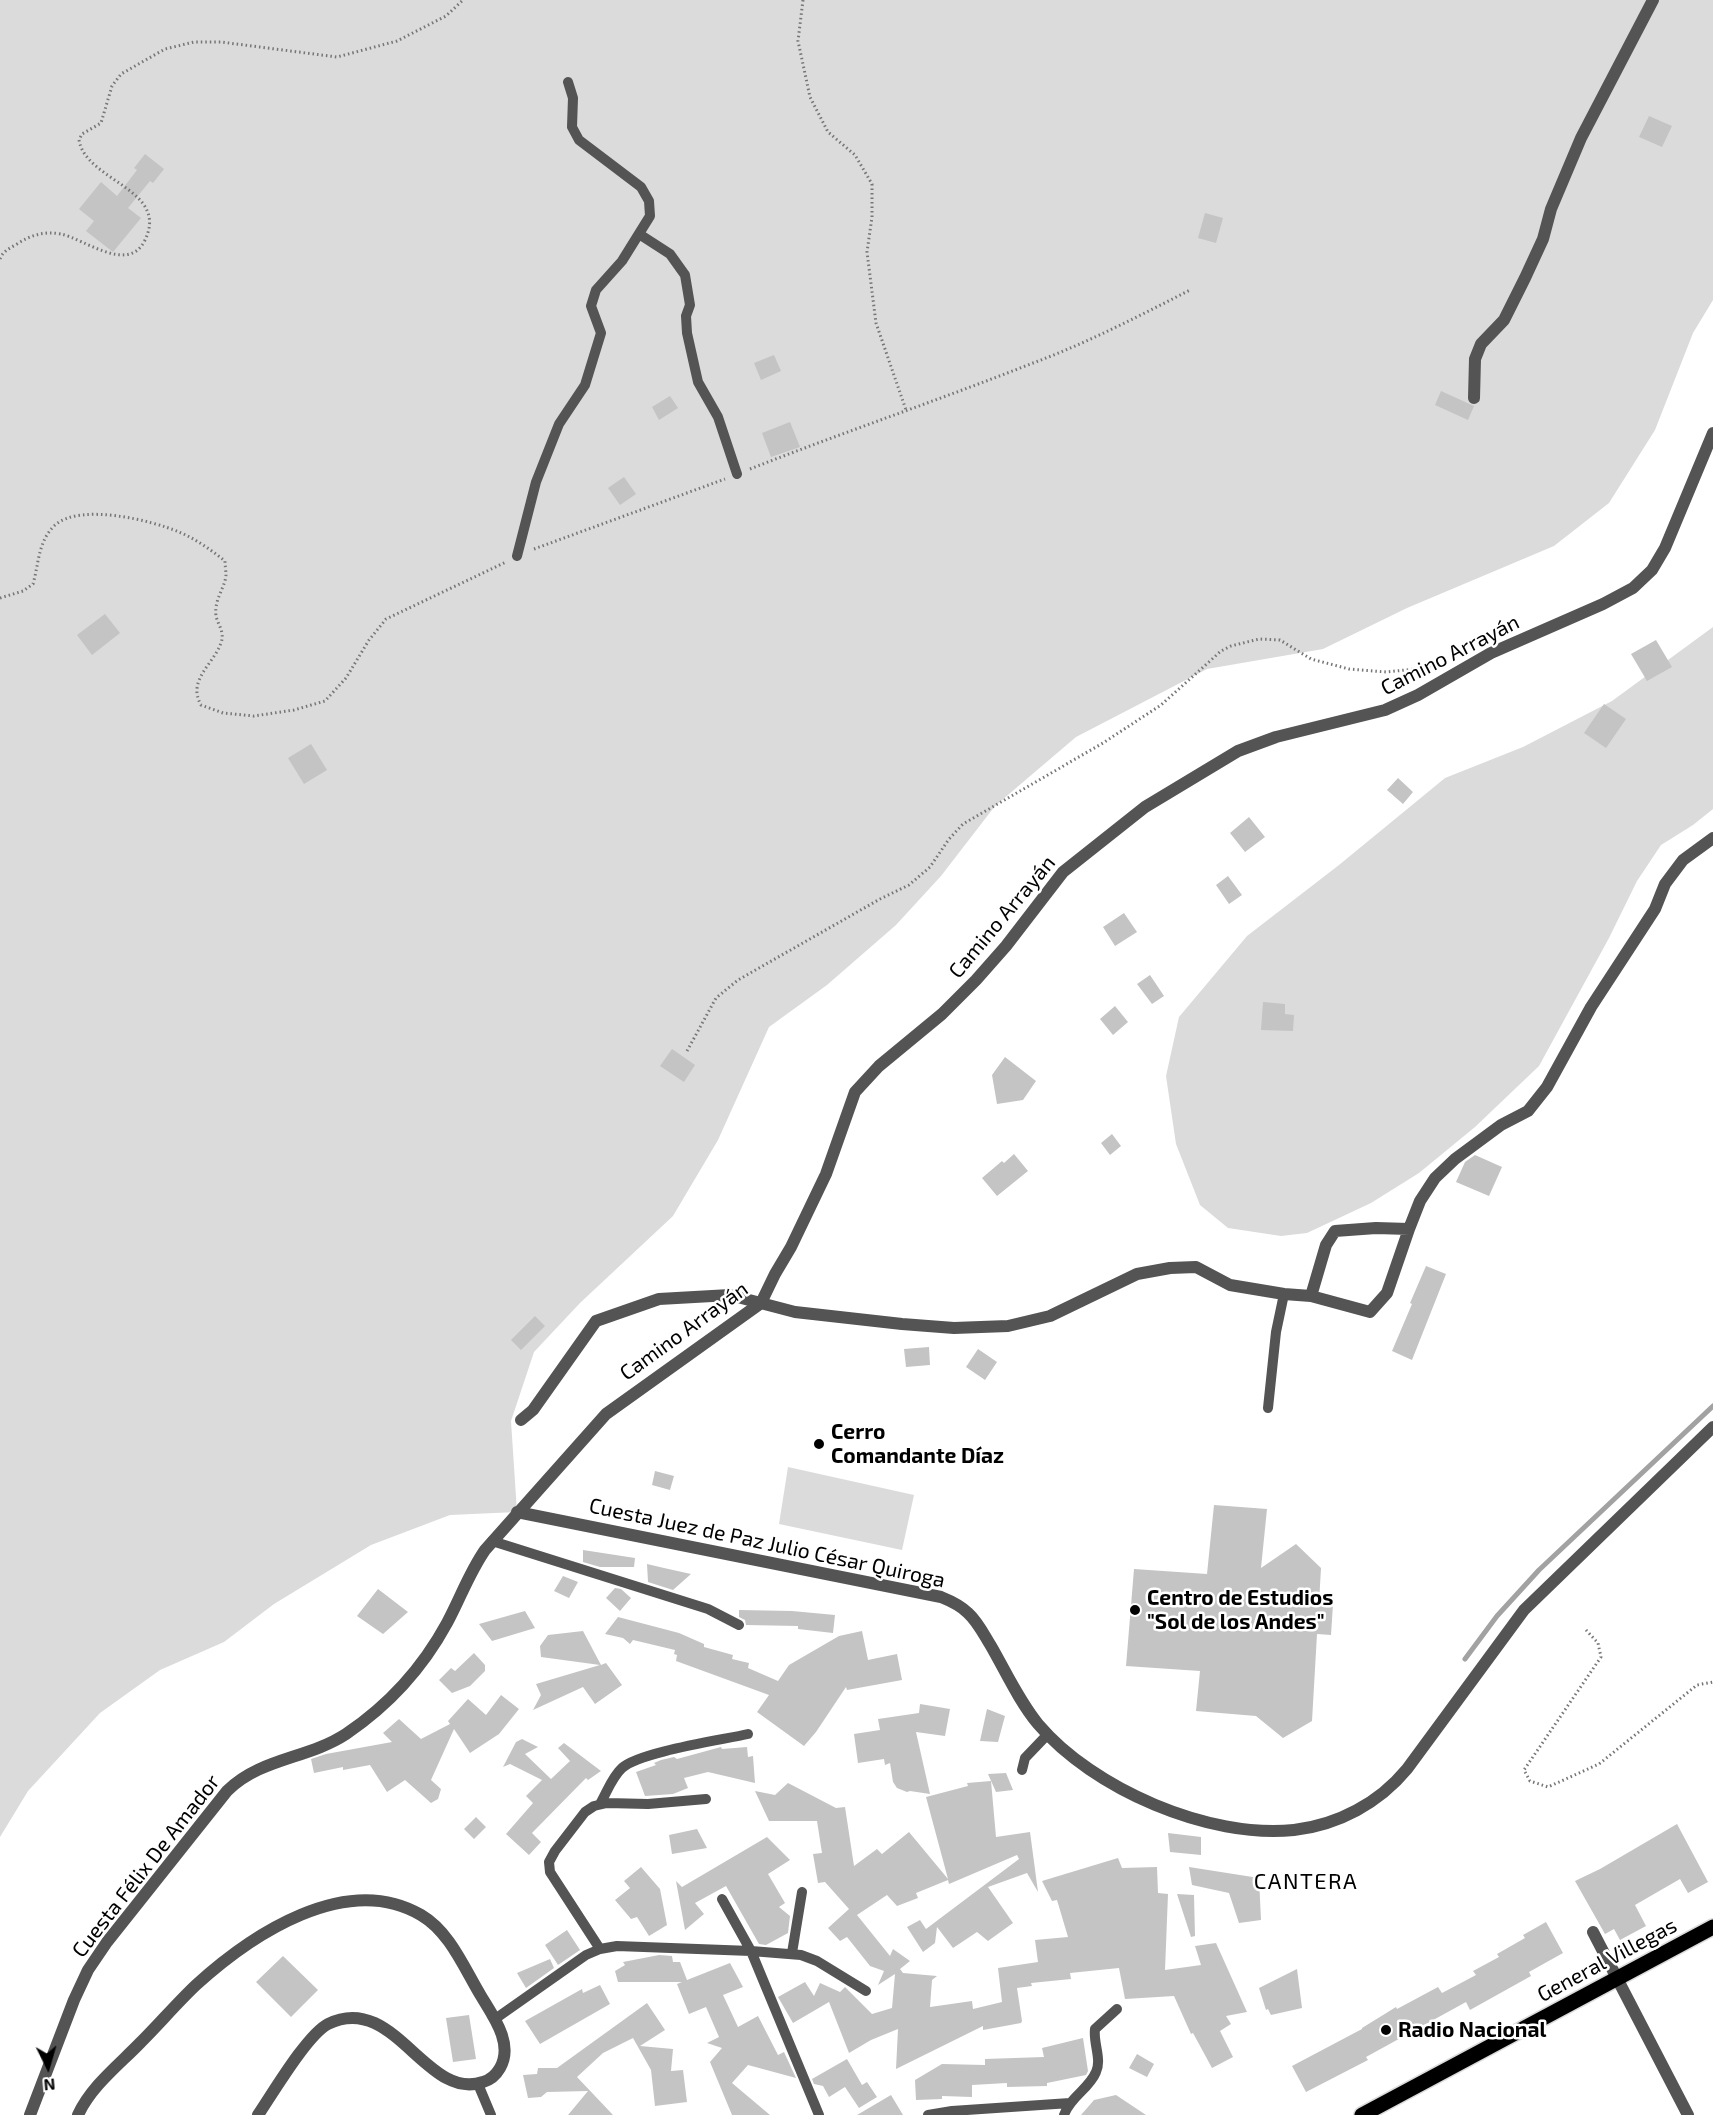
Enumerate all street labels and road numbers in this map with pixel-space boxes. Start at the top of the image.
street label: Camino Arrayán [1377,609,1523,701]
street label: Camino Arrayán [943,851,1061,983]
street label: Camino Arrayán [615,1276,753,1386]
street label: Cuesta Juez de Paz Julio César Quiroga [587,1493,947,1593]
street label: Cuesta Félix De Amador [67,1770,225,1962]
street label: General Villegas [1533,1913,1681,2007]

